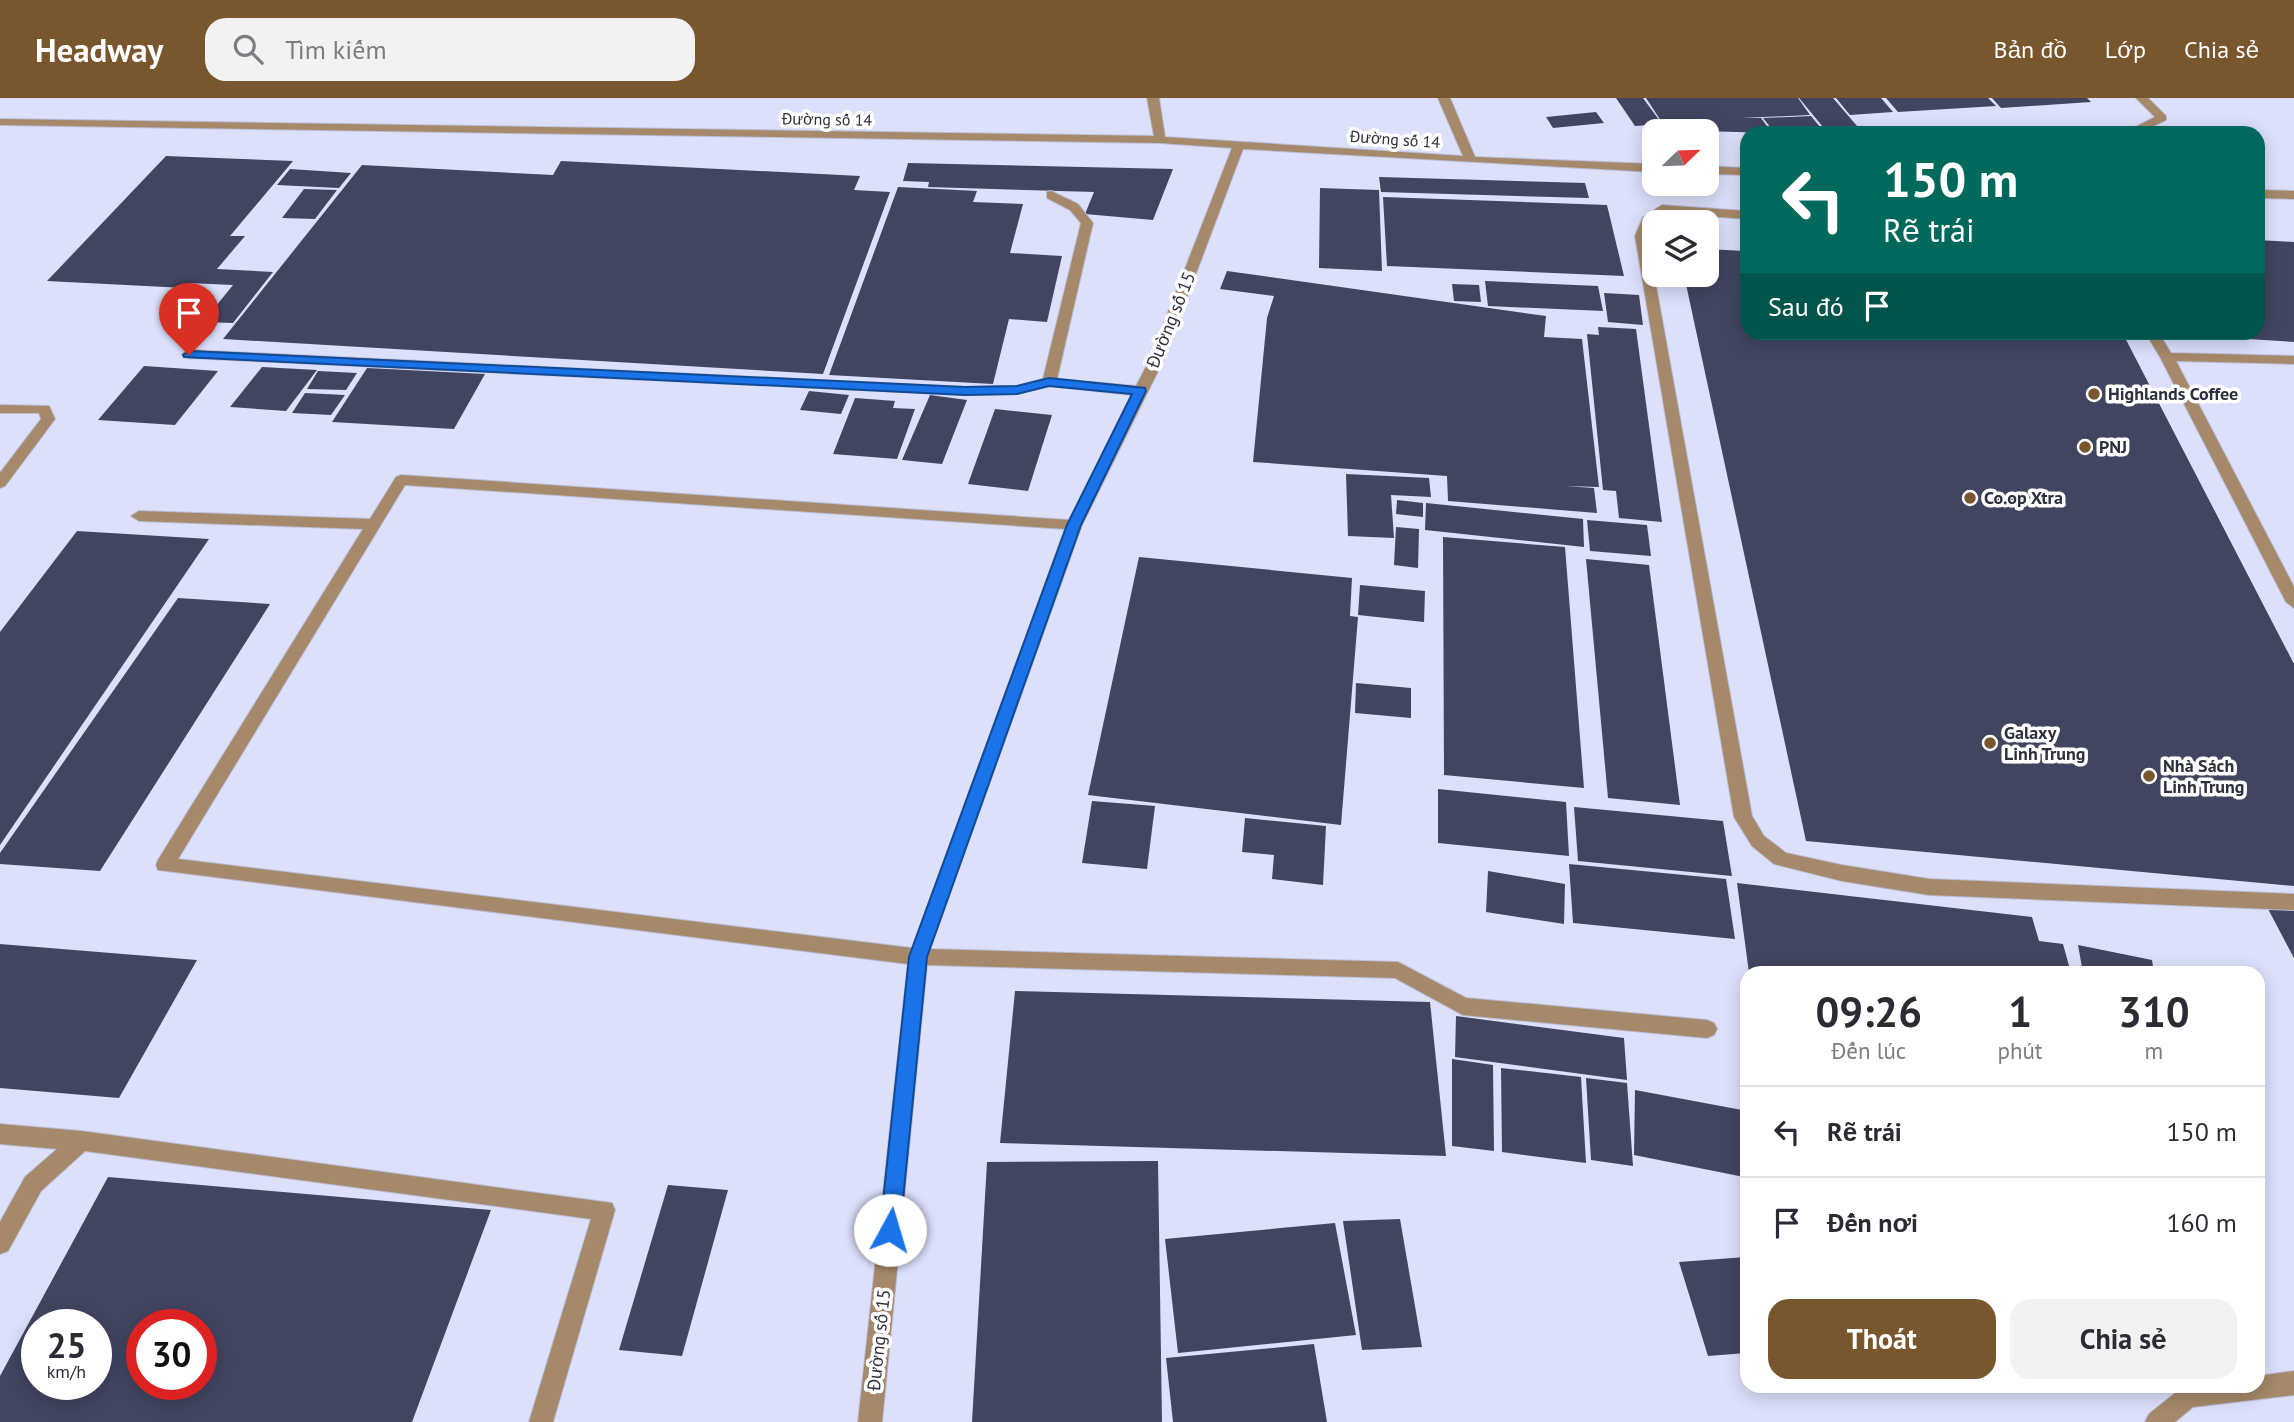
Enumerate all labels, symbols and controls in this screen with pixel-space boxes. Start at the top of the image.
search box [205,18,695,81]
text: Headway [35,28,163,71]
icon: search [229,30,267,68]
text: Tìm kiếm [285,33,387,66]
text: Bản đồ [1994,34,2067,65]
text: Lớp [2105,34,2146,65]
text: Chia sẻ [2184,34,2259,65]
street label: Đường số 14 [781,108,873,130]
north arrow [1642,119,1718,196]
map controls [1642,119,1719,287]
street label: Đường số 14 [1348,126,1441,152]
text: 150 m [1883,147,2018,211]
icon: left [1768,154,1859,245]
text: Rẽ trái [1883,209,1975,251]
button: layers [1642,210,1719,287]
street label: Đường số 15 [1140,268,1200,372]
pin [159,283,219,355]
icon: arrive [1858,287,1896,325]
text: Sau đó [1768,290,1844,323]
icon: arrive [170,294,208,332]
place label: Highlands Coffee [2108,382,2238,405]
marker: Highlands Coffee [2086,386,2102,402]
place label: PNJ [2099,435,2127,458]
marker: PNJ [2077,439,2093,455]
place label: Co.op Xtra [1984,486,2063,509]
marker: Co.op Xtra [1962,490,1978,506]
place label: Galaxy Linh Trung [2004,721,2085,765]
marker: Galaxy Linh Trung [1982,735,1998,751]
place label: Nhà Sách Linh Trung [2163,754,2244,798]
marker: Nhà Sách Linh Trung [2141,768,2157,784]
text: 09:26 [1815,984,1922,1039]
text: 1 [2008,984,2032,1039]
text: 310 [2118,984,2190,1039]
text: Đến lúc [1831,1036,1906,1065]
text: phút [1997,1036,2043,1065]
text: m [2144,1036,2163,1065]
icon: left [1768,1113,1806,1151]
text: Rẽ trái [1827,1115,1902,1148]
text: 150 m [2166,1115,2237,1148]
position arrow [853,1193,927,1267]
icon: arrive [1768,1204,1806,1242]
text: Đến nơi [1827,1206,1918,1239]
text: 160 m [2166,1206,2237,1239]
street label: Đường số 15 [862,1288,895,1393]
button: Thoát [1768,1299,1996,1379]
button: Chia sẻ [2010,1299,2237,1379]
speed limit sign: 30 [126,1309,217,1400]
text: 25 [47,1322,86,1368]
text: km/h [47,1360,86,1383]

